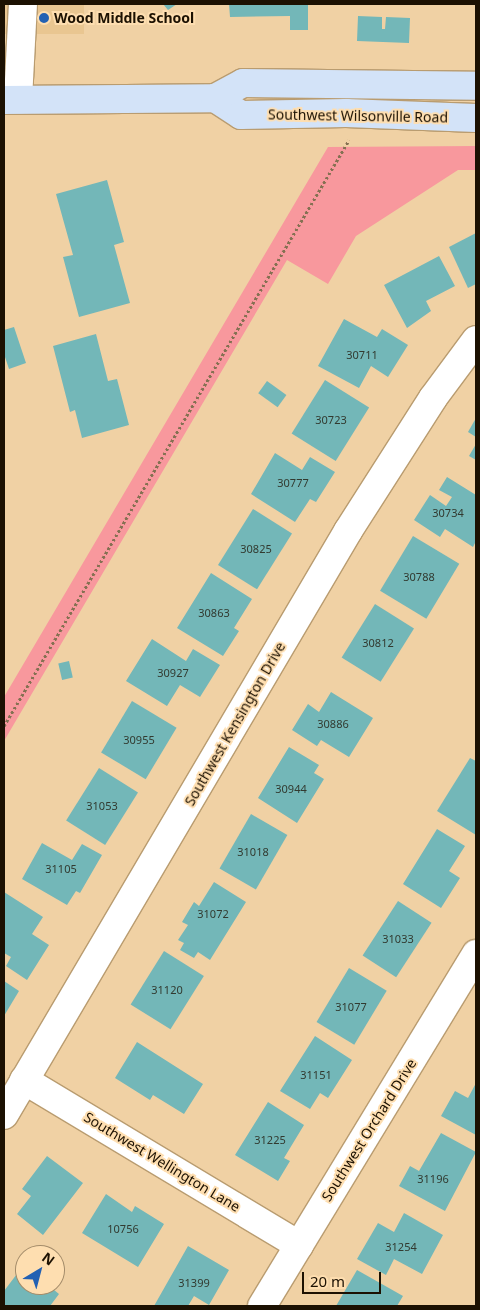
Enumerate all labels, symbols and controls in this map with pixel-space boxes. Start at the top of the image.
place label: Wood Middle School [54,10,194,26]
marker: Wood Middle School [38,12,50,24]
street label: Southwest Wilsonville Road [268,106,448,126]
house number: 30711 [346,348,378,362]
house number: 30723 [315,413,347,427]
house number: 30777 [277,476,309,490]
house number: 30734 [432,506,464,520]
house number: 30825 [240,542,272,556]
house number: 30788 [403,570,435,584]
house number: 30863 [198,606,230,620]
house number: 30812 [362,636,394,650]
street label: Southwest Kensington Drive [181,639,289,809]
house number: 30927 [157,666,189,680]
house number: 30886 [317,717,349,731]
house number: 30955 [123,733,155,747]
house number: 30944 [275,782,307,796]
house number: 31053 [86,799,118,813]
house number: 31018 [237,845,269,859]
house number: 31105 [45,862,77,876]
house number: 31072 [197,907,229,921]
house number: 31033 [382,932,414,946]
house number: 31120 [151,983,183,997]
house number: 31077 [335,1000,367,1014]
street label: Southwest Orchard Drive [318,1056,420,1204]
house number: 31151 [300,1068,332,1082]
street label: Southwest Wellington Lane [81,1109,243,1215]
house number: 31225 [254,1133,286,1147]
house number: 31196 [417,1172,449,1186]
house number: 10756 [107,1222,139,1236]
house number: 31254 [385,1240,417,1254]
north arrow [15,1245,65,1295]
text: N [38,1247,59,1269]
scale bar [305,1262,384,1294]
text: 20 m [310,1271,345,1291]
house number: 31399 [178,1276,210,1290]

